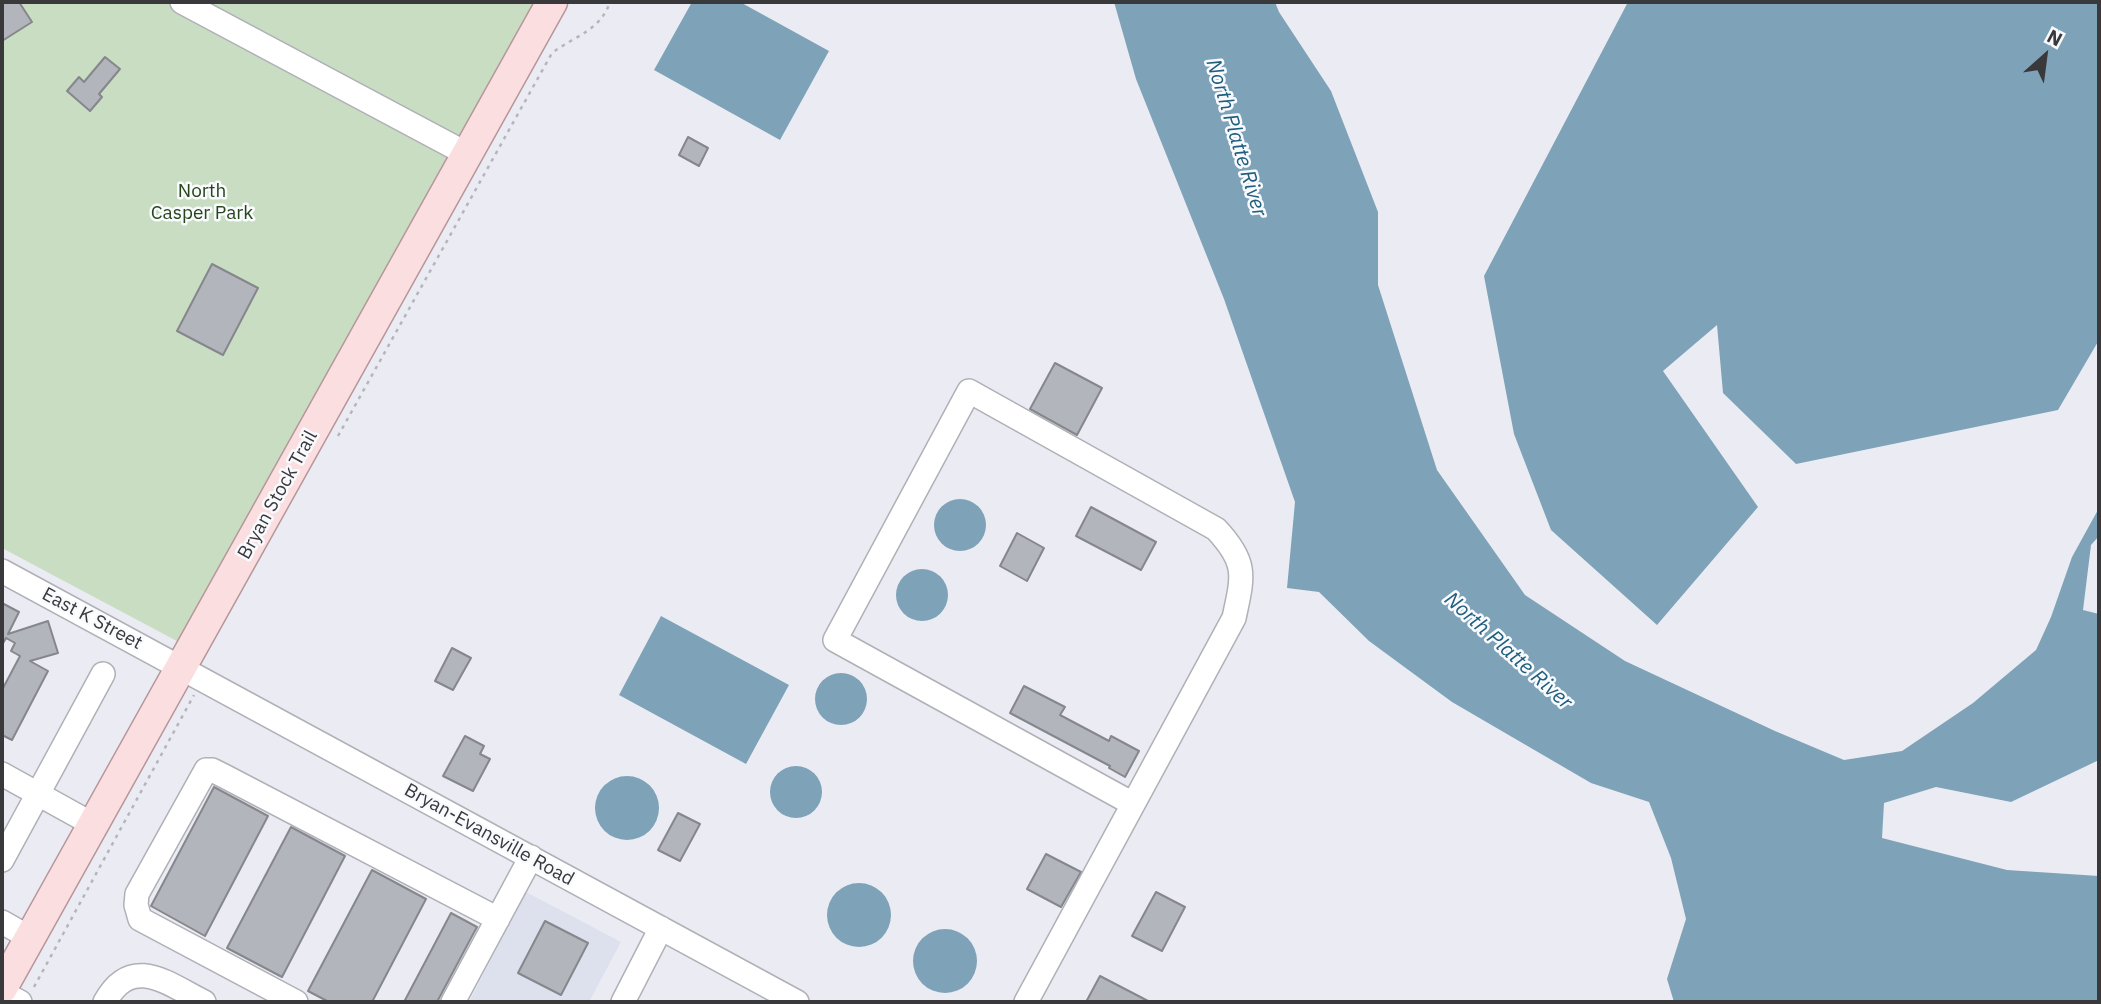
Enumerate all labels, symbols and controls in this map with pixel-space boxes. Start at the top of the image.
north arrow [2010,21,2080,91]
text: N [2043,24,2067,51]
water label: North Platte River [1200,56,1272,220]
park label: North Casper Park [151,181,253,225]
street label: Bryan Stock Trail [233,427,323,563]
street label: East K Street [38,583,146,655]
water label: North Platte River [1439,587,1577,715]
street label: Bryan-Evansville Road [400,779,578,891]

